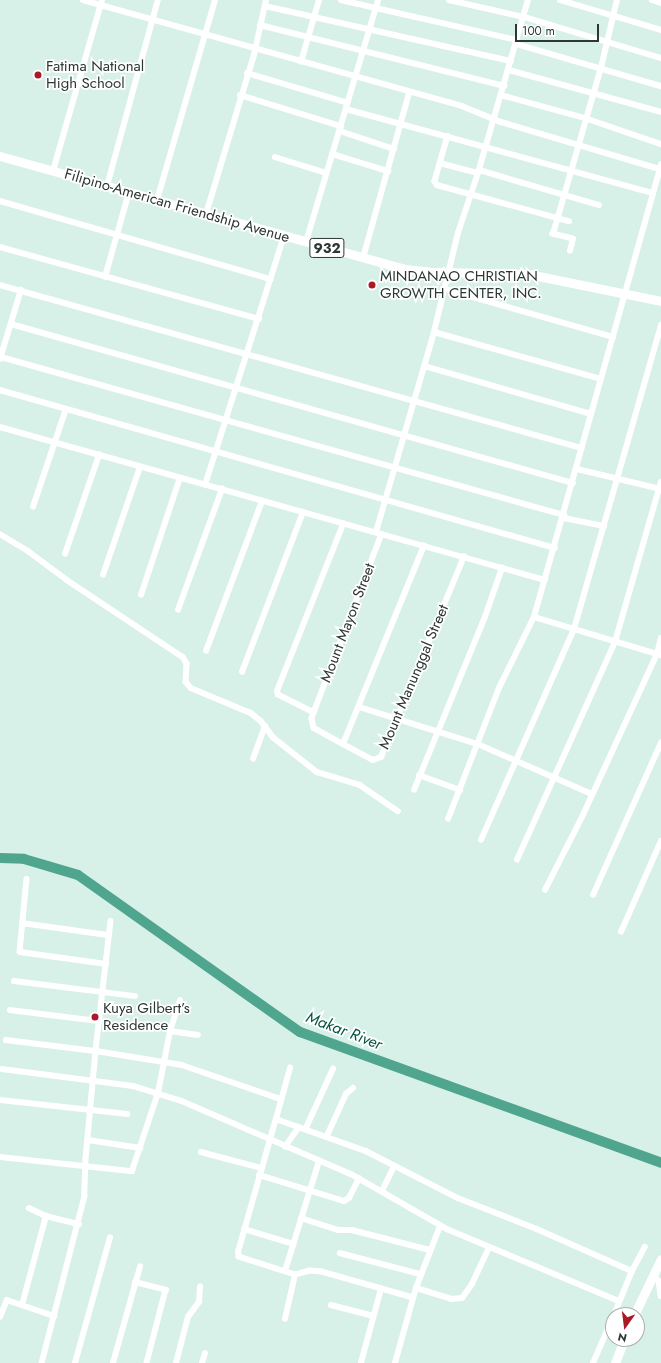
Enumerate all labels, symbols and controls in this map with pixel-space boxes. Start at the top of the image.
scale bar [517,16,601,42]
text: 100 m [522,22,555,40]
place label: Fatima National High School [46,57,144,92]
marker: Fatima National High School [33,70,43,80]
street label: Filipino-American Friendship Avenue [62,165,292,247]
road number: 932 [309,236,345,260]
place label: MINDANAO CHRISTIAN GROWTH CENTER, INC. [380,267,542,302]
marker: MINDANAO CHRISTIAN GROWTH CENTER, INC. [367,280,377,290]
street label: Mount Mayon Street [317,561,379,685]
street label: Mount Manunggal Street [375,602,453,752]
place label: Kuya Gilbert’s Residence [103,999,190,1034]
water label: Makar River [303,1008,385,1054]
marker: Kuya Gilbert’s Residence [90,1012,100,1022]
north arrow [605,1307,645,1347]
text: N [616,1329,629,1346]

